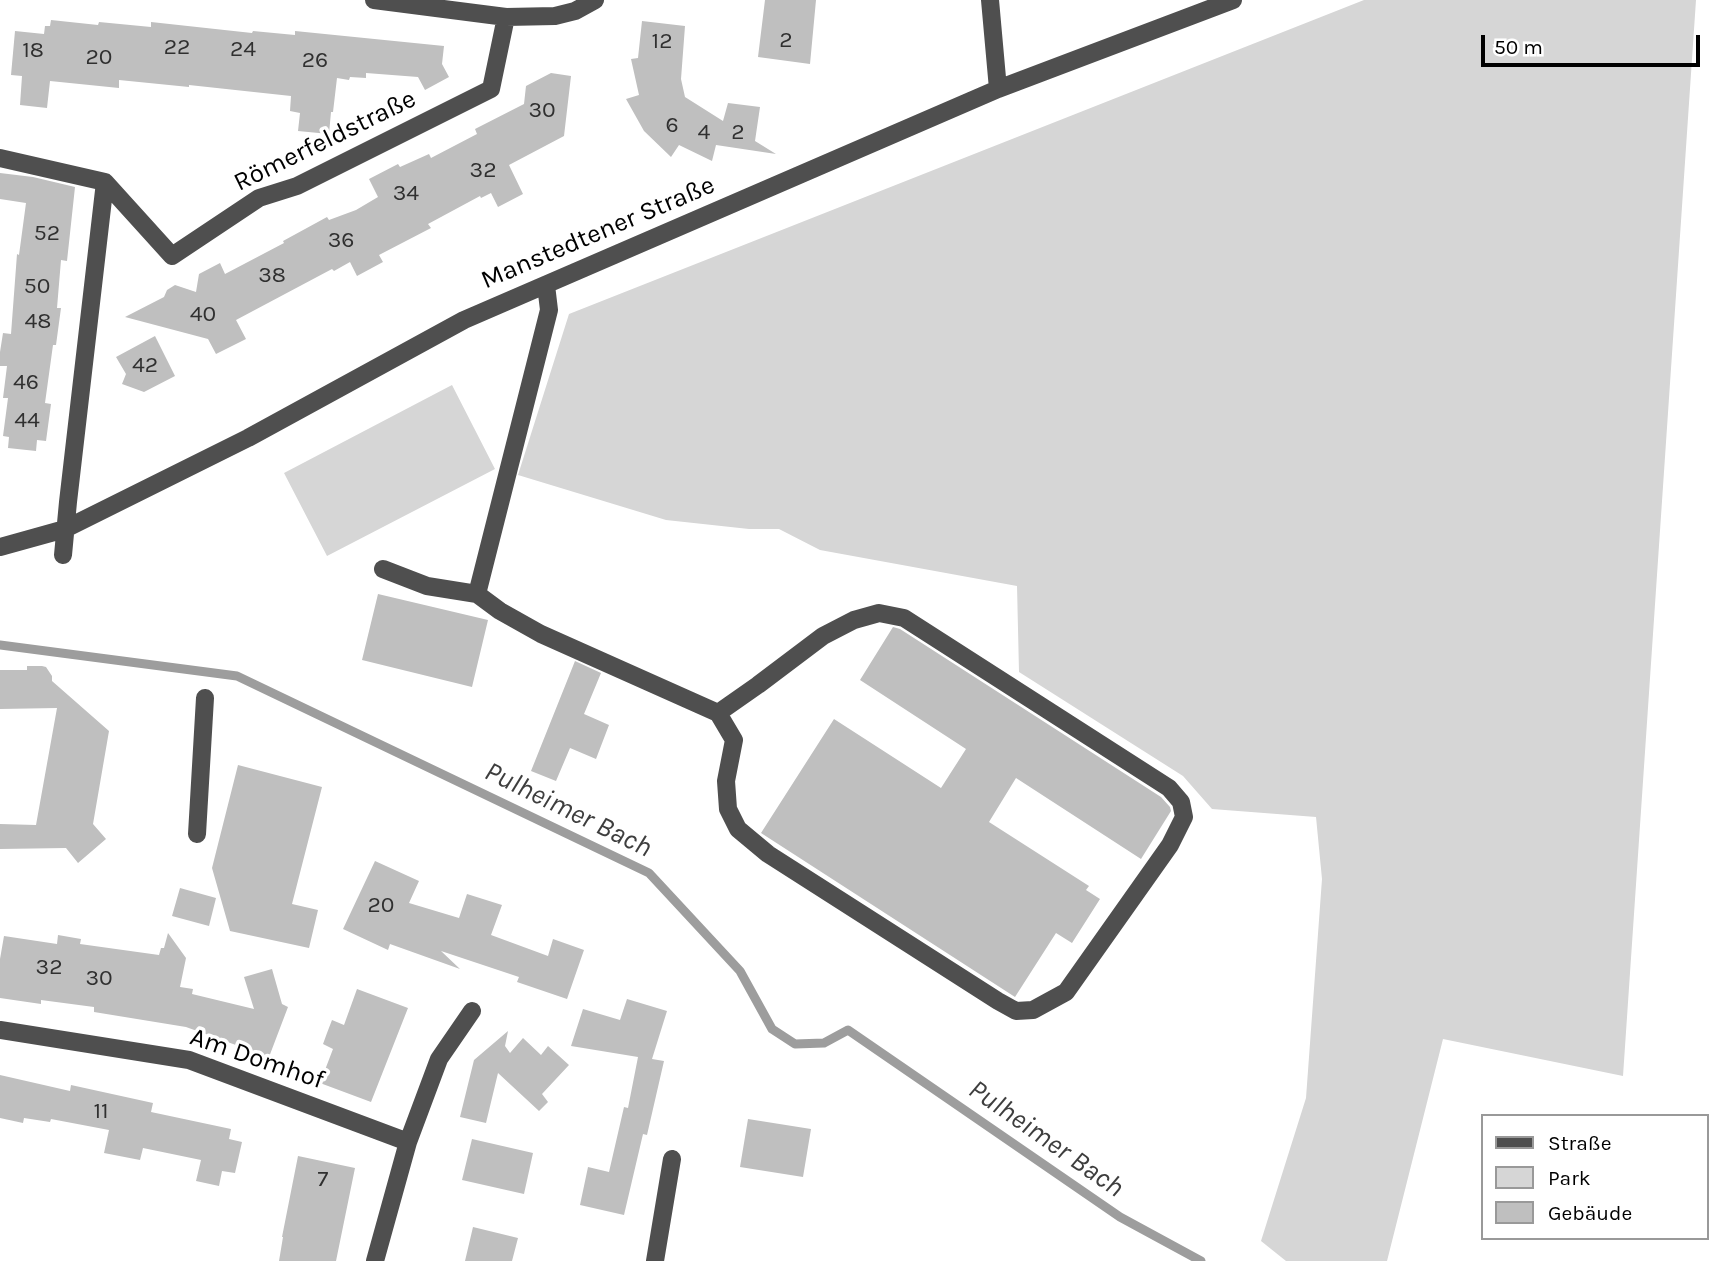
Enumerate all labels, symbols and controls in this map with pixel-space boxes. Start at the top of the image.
scale bar [1485,21,1704,65]
house number: 2 [779,26,793,54]
house number: 12 [652,27,672,55]
house number: 22 [164,33,190,61]
house number: 24 [230,35,256,63]
text: 50 m [1494,35,1543,59]
house number: 18 [22,36,44,64]
house number: 20 [86,43,112,71]
house number: 26 [302,46,328,74]
street label: Römerfeldstraße [229,83,421,199]
house number: 30 [528,96,556,124]
house number: 6 [665,111,679,139]
house number: 4 [698,118,710,146]
house number: 2 [731,118,745,146]
house number: 32 [470,156,496,184]
street label: Manstedtener Straße [477,170,719,296]
house number: 34 [393,179,419,207]
house number: 52 [34,219,60,247]
house number: 36 [328,226,354,254]
house number: 38 [258,261,286,289]
house number: 50 [24,272,50,300]
house number: 40 [190,300,216,328]
house number: 48 [25,307,51,335]
house number: 42 [132,351,158,379]
house number: 46 [13,368,39,396]
house number: 44 [14,406,40,434]
water label: Pulheimer Bach [479,755,657,865]
house number: 20 [368,891,394,919]
house number: 32 [36,953,62,981]
house number: 30 [85,964,113,992]
street label: Am Domhof [186,1021,328,1097]
water label: Pulheimer Bach [962,1073,1130,1205]
house number: 11 [93,1097,109,1125]
legend [1482,1114,1709,1240]
text: Straße [1548,1131,1611,1155]
house number: 7 [318,1165,328,1193]
text: Park [1548,1166,1591,1190]
text: Gebäude [1548,1201,1632,1225]

